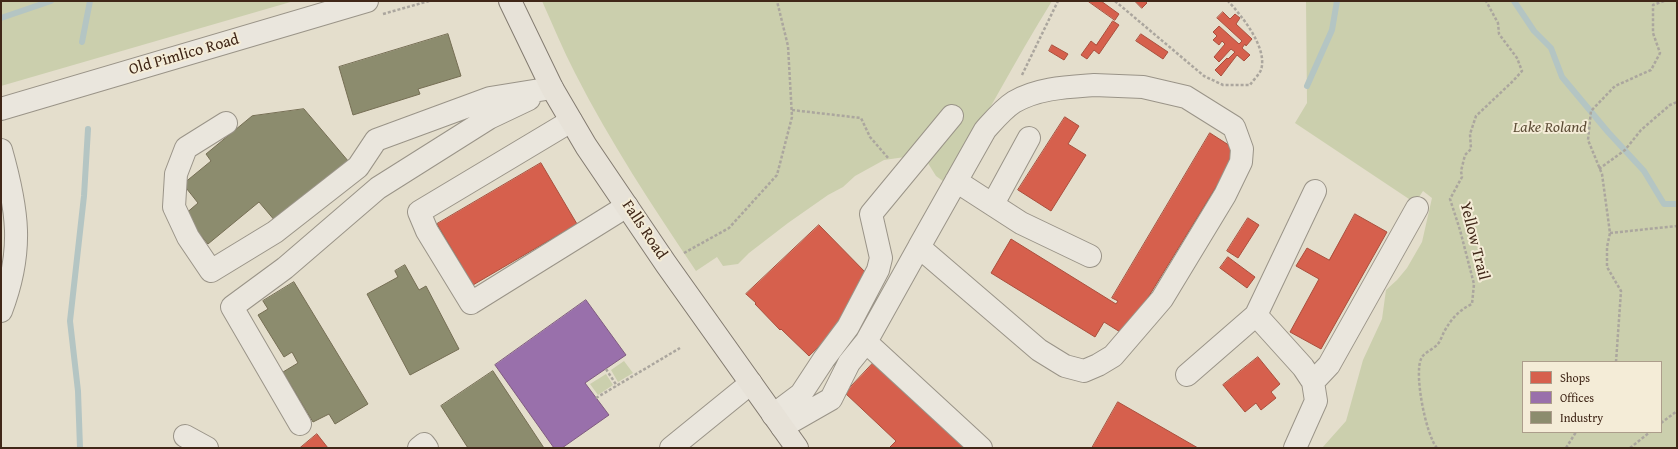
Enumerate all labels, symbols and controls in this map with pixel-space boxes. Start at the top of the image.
street label: Old Pimlico Road [127,30,241,80]
park label: Lake Roland [1513,118,1587,138]
street label: Falls Road [617,197,671,263]
street label: Yellow Trail [1455,200,1493,282]
legend [1522,361,1662,433]
text: Shops [1560,369,1590,386]
text: Offices [1560,389,1594,406]
text: Industry [1560,409,1603,426]

